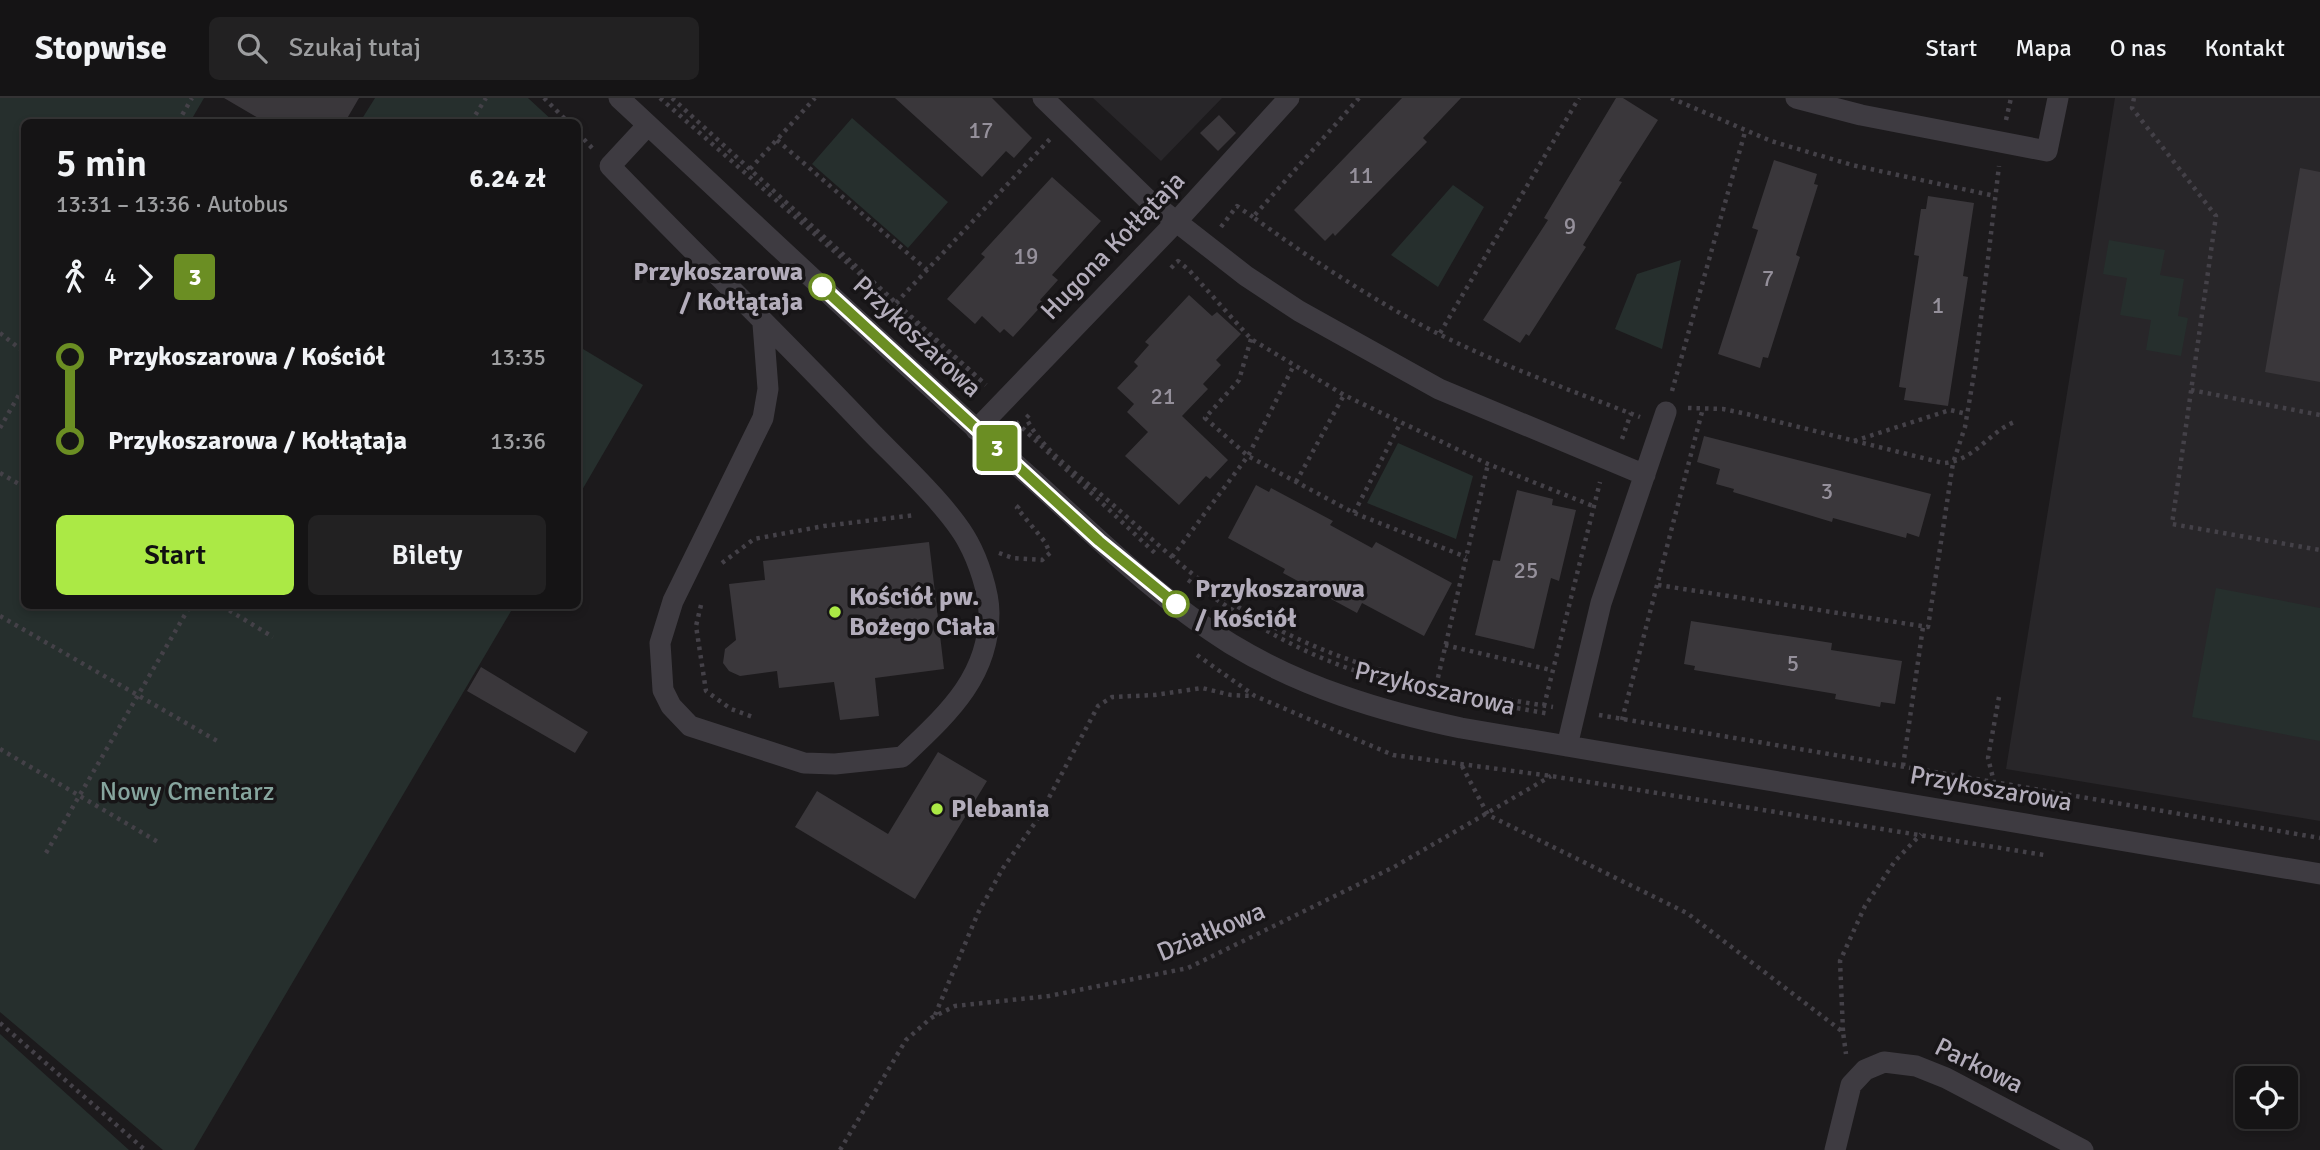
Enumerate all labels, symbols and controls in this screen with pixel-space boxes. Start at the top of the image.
search box [209,17,699,80]
text: Stopwise [35,28,167,69]
icon: search [233,29,271,67]
text: Szukaj tutaj [289,32,421,64]
text: Start [1926,33,1977,63]
text: Mapa [2015,33,2072,63]
text: O nas [2110,33,2167,63]
text: Kontakt [2205,33,2285,63]
house number: 17 [969,116,993,145]
text: 5 min [56,140,147,187]
house number: 11 [1349,161,1373,190]
text: 6.24 zł [470,163,546,195]
street label: Hugona Kołłątaja [1034,165,1192,327]
text: 13:31 – 13:36 · Autobus [56,190,288,219]
house number: 9 [1564,212,1576,241]
house number: 19 [1014,242,1038,271]
place label: Przykoszarowa / Kołłątaja [633,256,803,318]
icon: walk [56,258,94,296]
icon: forward [126,258,164,296]
text: 4 [104,262,116,291]
text: 3 [188,262,201,292]
house number: 7 [1762,264,1774,293]
street label: Przykoszarowa [846,269,988,405]
marker: Przykoszarowa / Kołłątaja [809,274,835,300]
house number: 1 [1932,291,1944,320]
text: Przykoszarowa / Kościół [108,341,385,373]
text: 13:35 [490,343,546,372]
house number: 21 [1151,382,1175,411]
text: Przykoszarowa / Kołłątaja [108,425,407,457]
line badge: 3 [974,425,1020,471]
text: 13:36 [490,427,546,456]
text: 3 [991,433,1003,463]
house number: 3 [1821,477,1833,506]
button: Start [56,515,294,595]
button: Bilety [308,515,546,595]
house number: 25 [1514,556,1538,585]
place label: Przykoszarowa / Kościół [1195,573,1365,635]
place label: Kościół pw. Bożego Ciała [849,581,996,643]
marker: Przykoszarowa / Kościół [1163,591,1189,617]
marker: Kościół pw. Bożego Ciała [827,604,843,620]
house number: 5 [1787,649,1799,678]
street label: Przykoszarowa [1351,655,1519,723]
street label: Przykoszarowa [1907,759,2075,819]
park label: Nowy Cmentarz [100,776,274,808]
place label: Plebania [951,793,1050,825]
marker: Plebania [929,801,945,817]
street label: Działkowa [1152,895,1270,969]
street label: Parkowa [1930,1031,2028,1101]
map controls [2235,1066,2298,1129]
button: locate [2235,1066,2298,1129]

